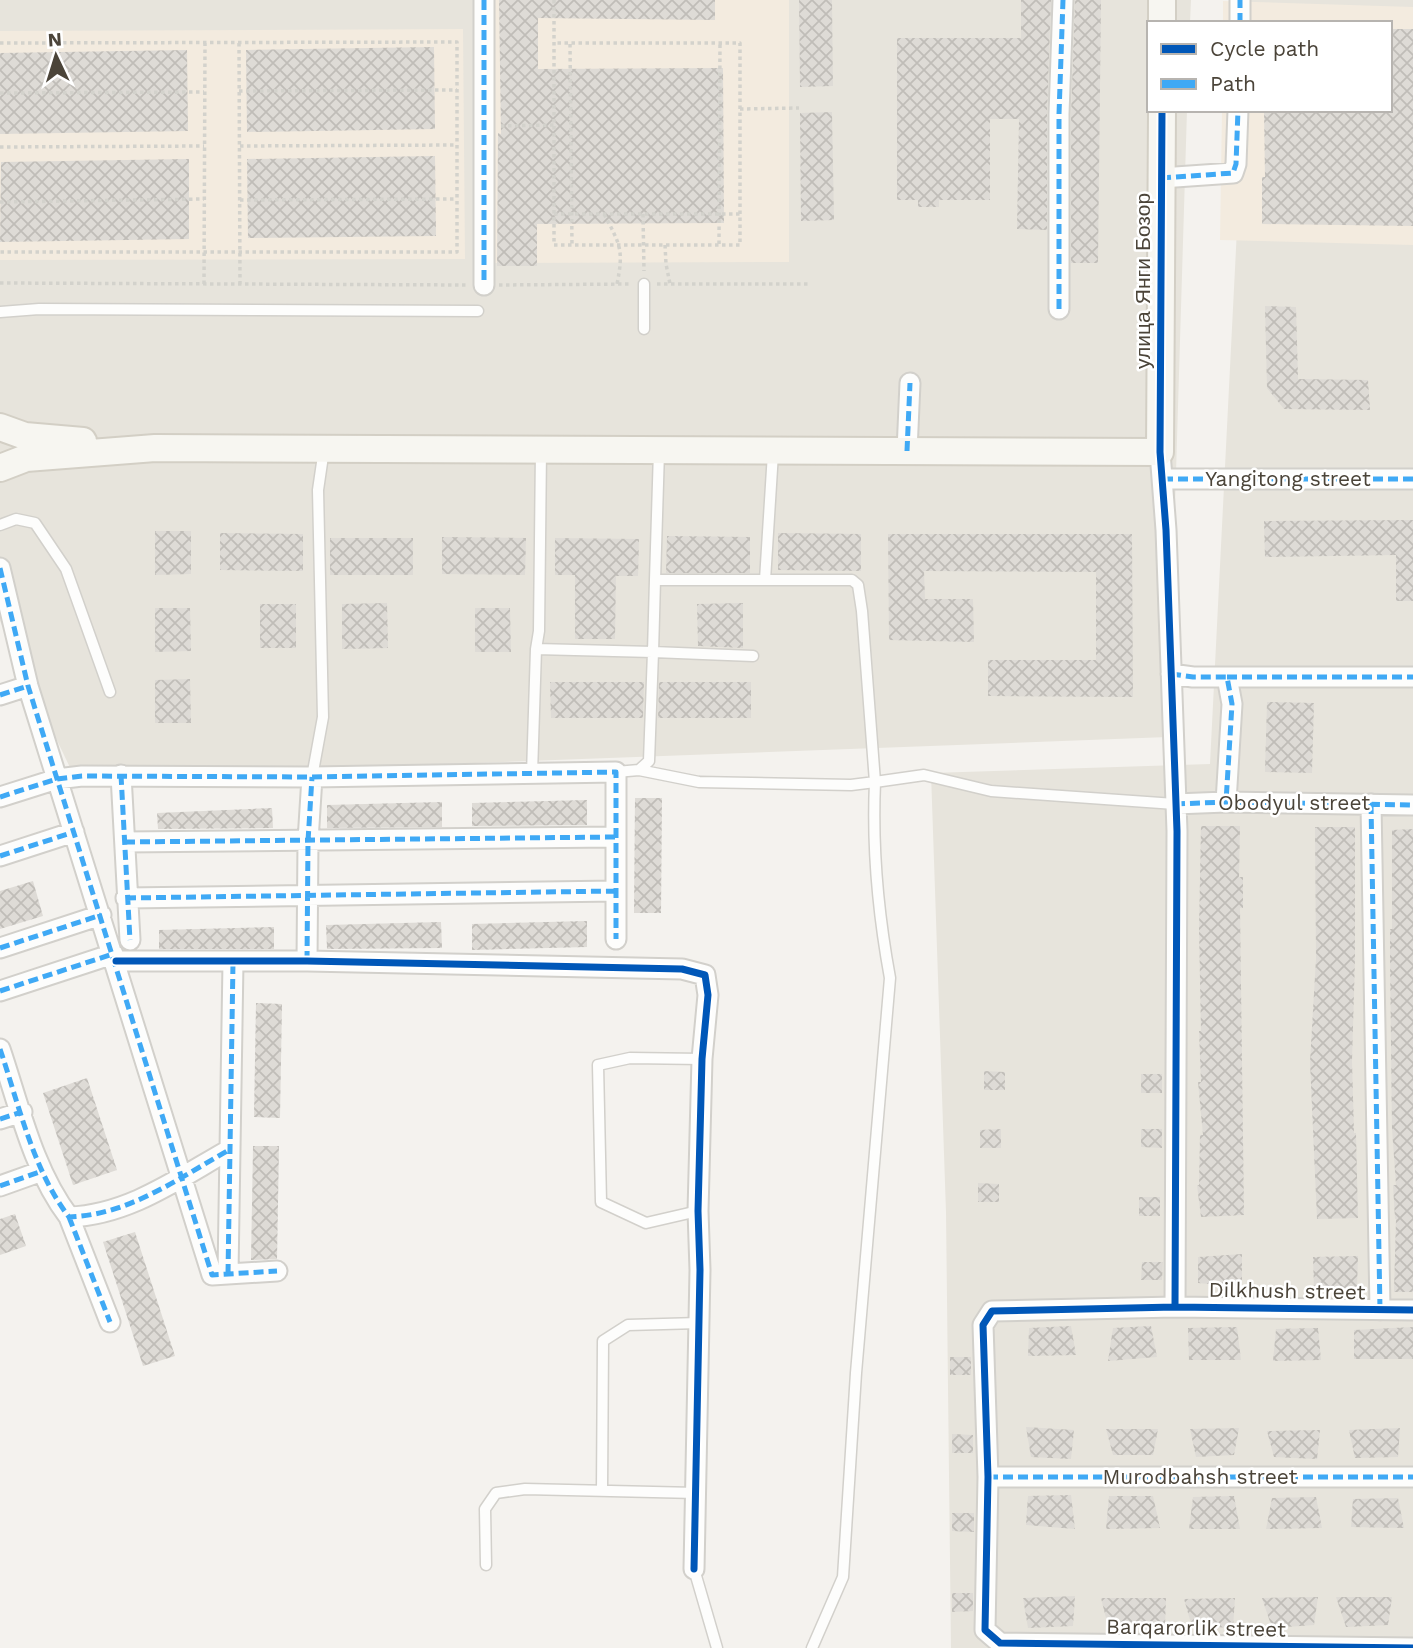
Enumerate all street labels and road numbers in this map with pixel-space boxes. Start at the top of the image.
street label: улица Янги Бозор [1130,193,1155,369]
street label: Yangitong street [1205,466,1371,491]
street label: Obodyul street [1218,790,1370,815]
street label: Dilkhush street [1208,1277,1366,1304]
street label: Murodbahsh street [1103,1464,1298,1489]
street label: Barqarorlik street [1106,1613,1286,1642]

